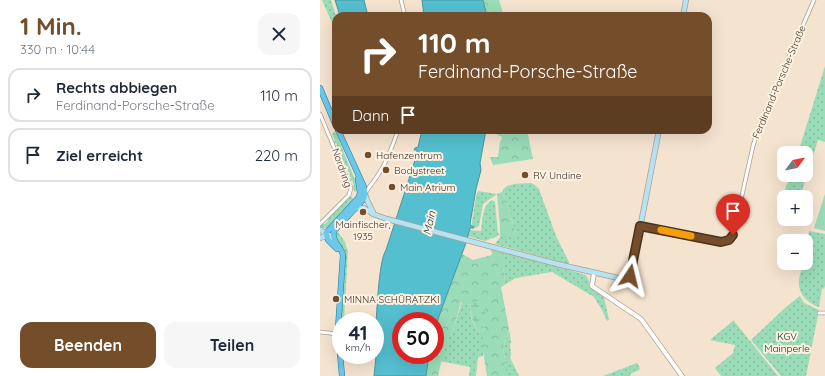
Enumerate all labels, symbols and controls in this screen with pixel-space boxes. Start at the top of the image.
text: 1 Min. [20,11,82,41]
button: close [258,13,300,55]
street label: Ferdinand-Porsche-Straße [749,23,809,141]
text: 110 m [418,25,491,60]
icon: right [352,28,404,80]
text: 330 m · 10:44 [20,41,95,57]
text: Ferdinand-Porsche-Straße [418,60,637,83]
text: Rechts abbiegen [56,78,177,97]
icon: right [22,84,44,106]
text: 110 m [260,86,298,105]
text: Ferdinand-Porsche-Straße [56,97,215,113]
icon: arrive [397,104,419,126]
text: Dann [352,106,389,125]
icon: arrive [22,144,44,166]
text: Ziel erreicht [56,146,143,165]
text: 220 m [255,146,298,165]
street label: Nordring [329,146,355,190]
north arrow [777,146,813,182]
map controls [777,146,813,270]
place label: Hafenzentrum [376,149,442,162]
marker: Hafenzentrum [363,150,373,160]
place label: Bodystreet [394,164,445,177]
marker: Bodystreet [381,165,391,175]
place label: RV Undine [533,169,582,182]
marker: RV Undine [520,170,530,180]
place label: Main Atrium [400,181,456,194]
marker: Main Atrium [387,182,397,192]
button: + [777,190,813,226]
pin [716,194,750,235]
icon: arrive [722,200,744,222]
marker: Mainfischer, 1935 [358,207,368,217]
water label: Main [419,209,439,237]
place label: Mainfischer, 1935 [336,218,391,243]
button: − [777,234,813,270]
position arrow [609,255,651,297]
place label: MINNA SCHÜRATZKI [344,293,439,306]
marker: MINNA SCHÜRATZKI [331,294,341,304]
speed limit sign: 50 [392,312,444,364]
text: 41 [349,320,367,345]
button: Beenden [20,322,156,368]
button: Teilen [164,322,300,368]
park label: KGV Mainperle [764,330,810,355]
text: km/h [345,341,371,354]

